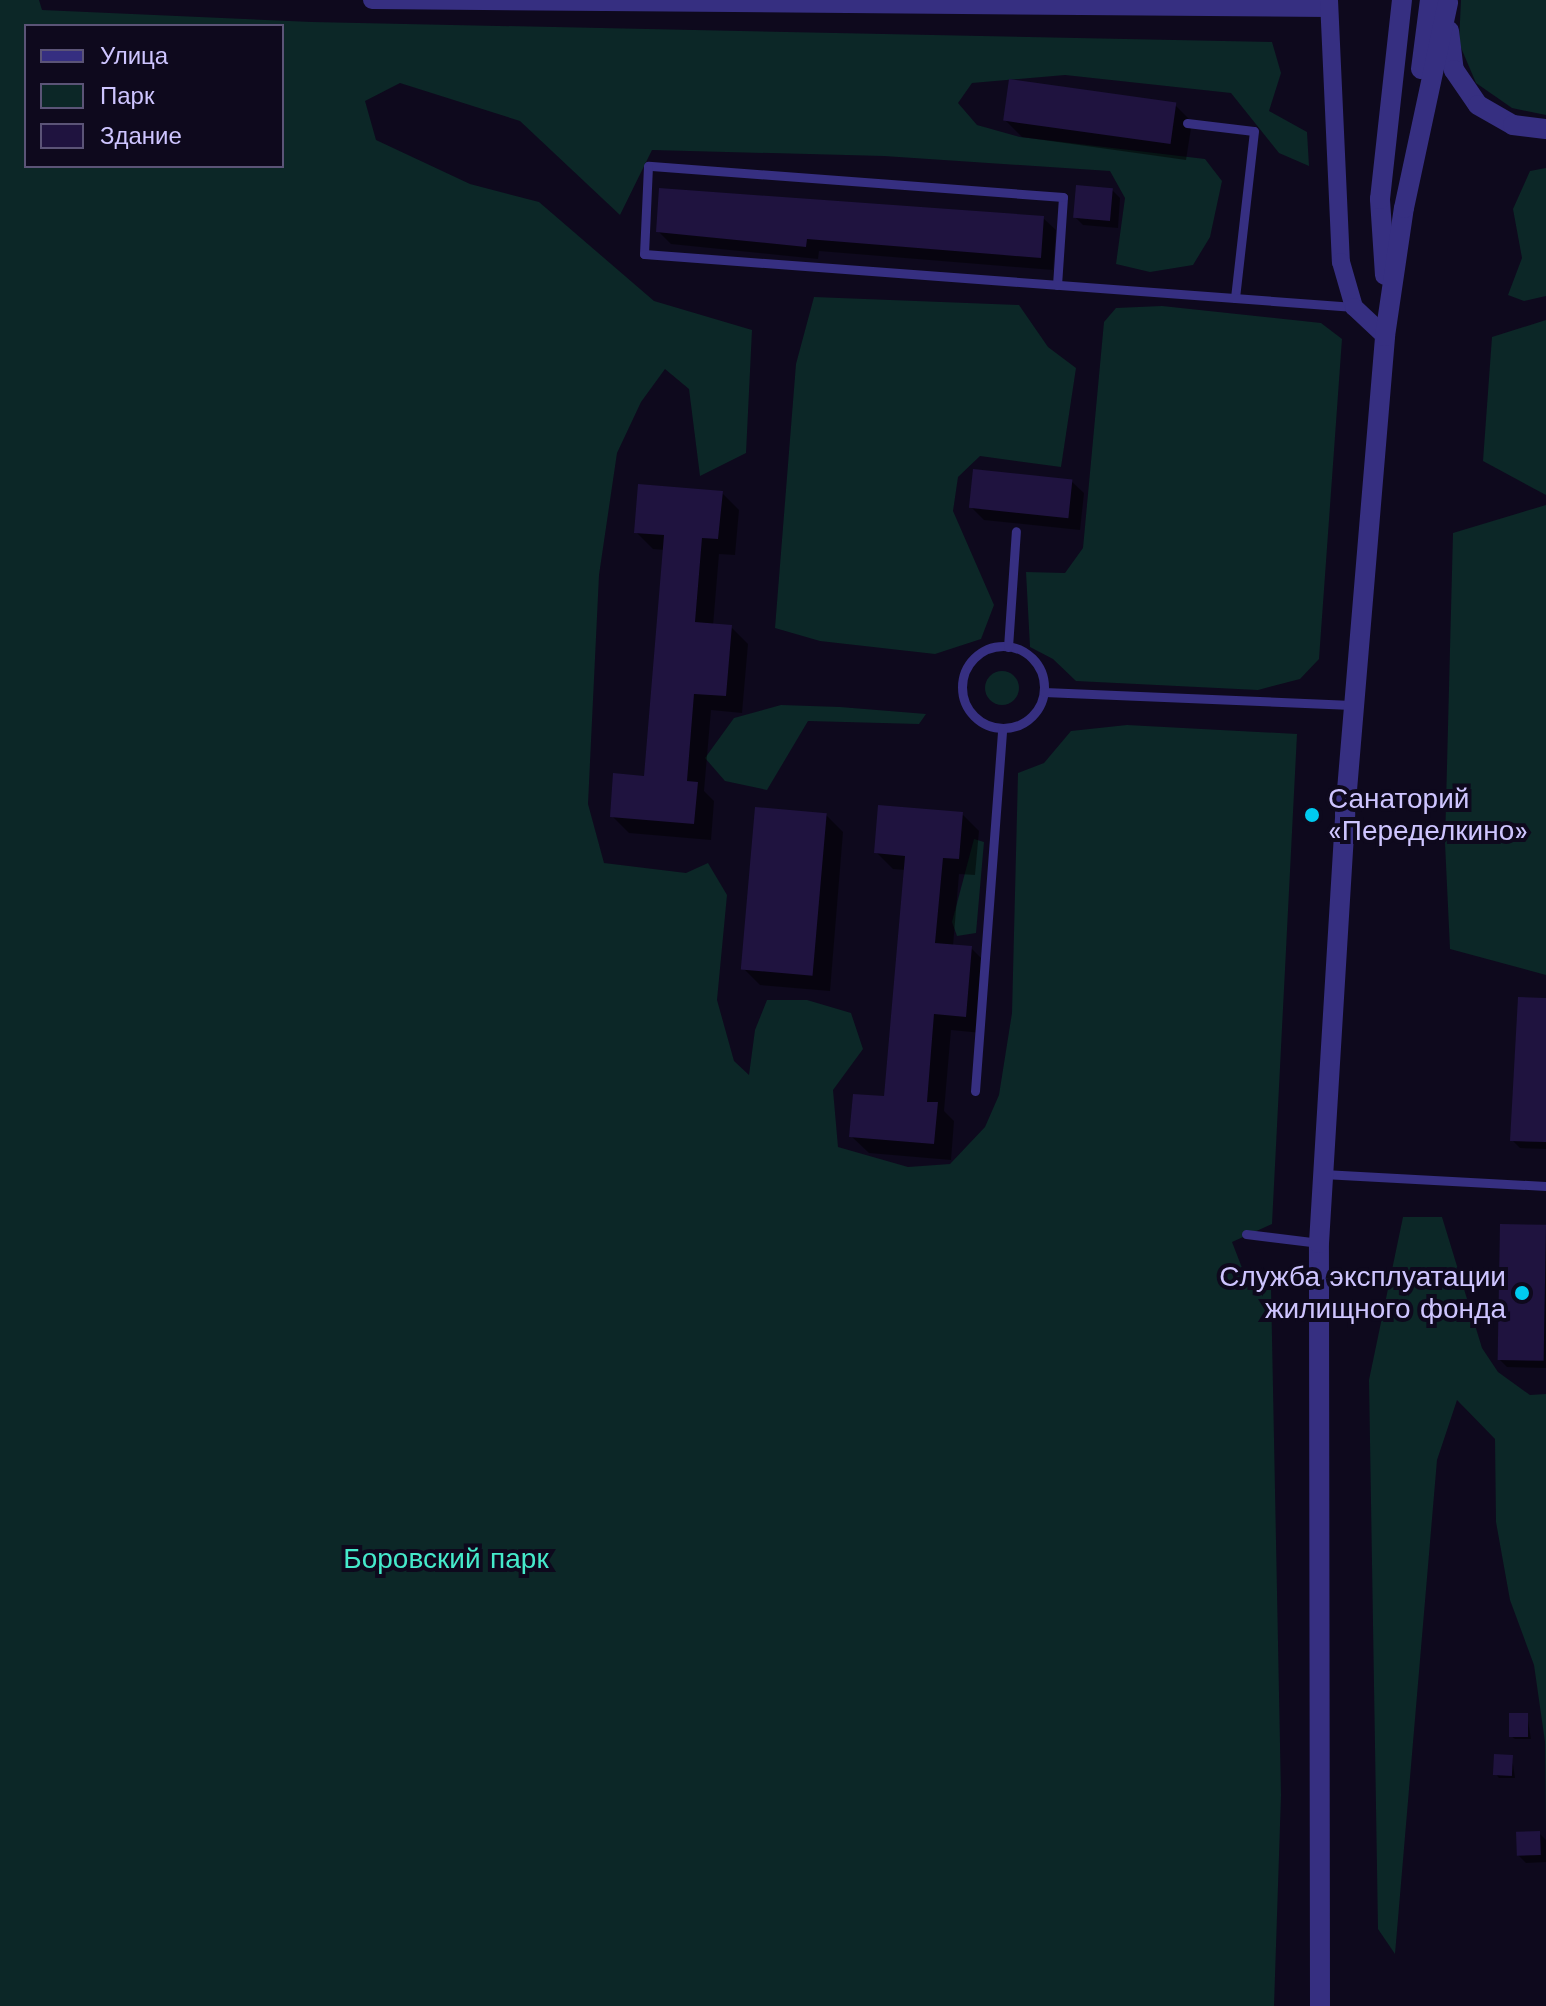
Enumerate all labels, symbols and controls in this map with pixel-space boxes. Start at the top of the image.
legend [24,24,284,168]
text: Улица [100,42,168,70]
text: Парк [100,82,154,110]
text: Здание [100,122,182,150]
place label: Санаторий «Переделкино» [1328,782,1528,848]
marker: Санаторий «Переделкино» [1303,806,1321,824]
place label: Служба эксплуатации жилищного фонда [1219,1260,1506,1326]
marker: Служба эксплуатации жилищного фонда [1513,1284,1531,1302]
park label: Боровский парк [343,1542,549,1576]

